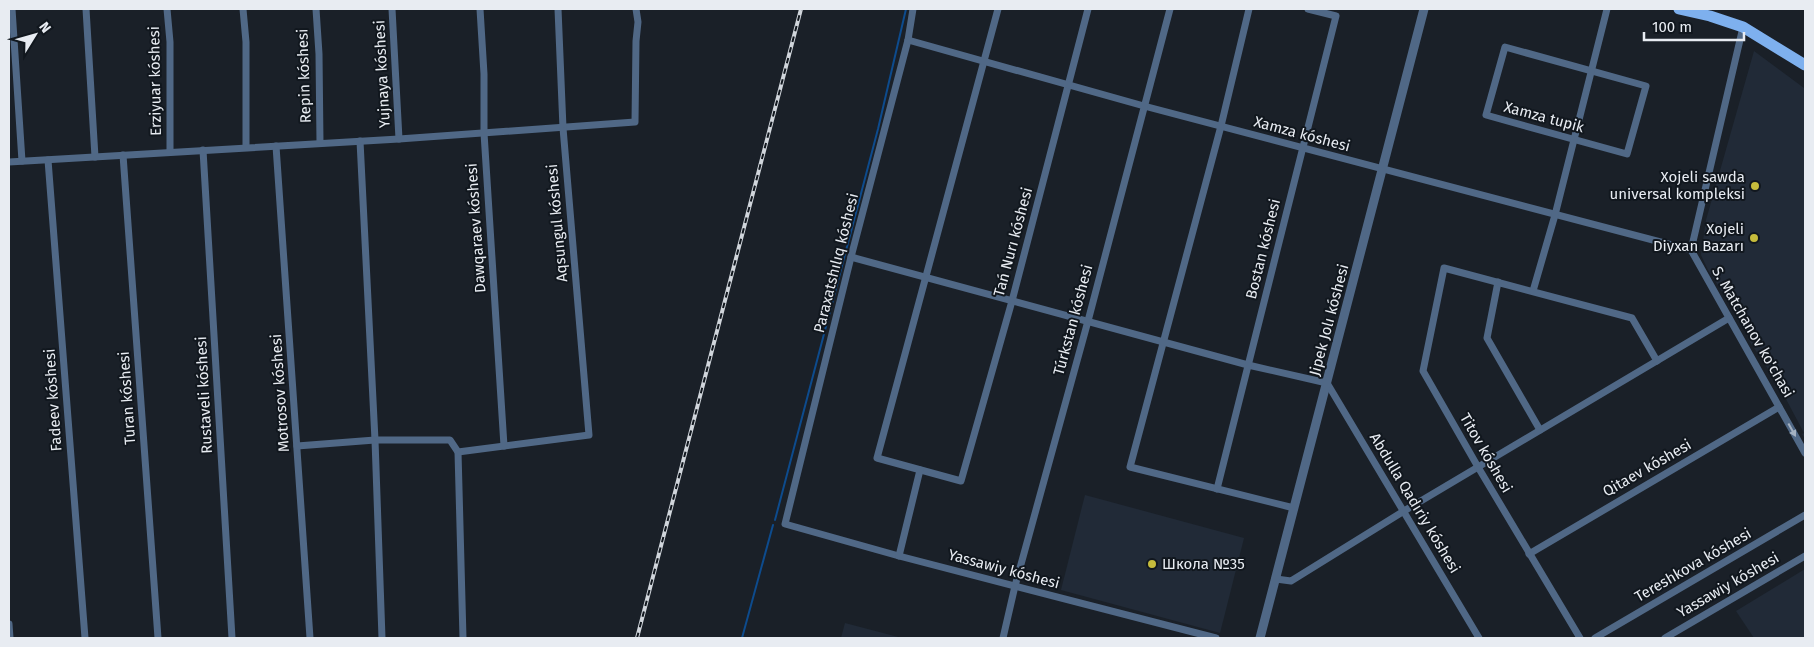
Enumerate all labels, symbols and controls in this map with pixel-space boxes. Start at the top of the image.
north arrow [10,10,60,60]
scale bar [1644,10,1744,42]
text: 100 m [1652,18,1692,36]
text: N [35,19,55,36]
street label: Yujnaya kóshesi [370,20,394,128]
street label: Erziyuar kóshesi [145,26,165,136]
street label: Repin kóshesi [293,28,315,124]
street label: Xamza tupik [1502,98,1586,136]
street label: Xamza kóshesi [1252,112,1352,156]
street label: Dawqaraev kóshesi [462,163,490,293]
street label: Aqsungul kóshesi [543,163,571,283]
place label: Xojeli sawda universal kompleksi [1610,168,1745,203]
marker: Xojeli sawda universal kompleksi [1749,180,1761,192]
street label: Tań Nurı kóshesi [990,185,1036,299]
street label: Paraxatshılıq kóshesi [810,191,862,335]
street label: Bostan kóshesi [1242,197,1284,301]
place label: Xojeli Diyxan Bazarı [1653,220,1744,255]
marker: Xojeli Diyxan Bazarı [1748,232,1760,244]
street label: Jipek Jolı kóshesi [1305,262,1353,378]
street label: Túrkstan kóshesi [1050,263,1096,377]
street label: S. Matchanov ko'chasi [1708,263,1798,401]
street label: Motrosov kóshesi [267,333,293,453]
street label: Rustaveli kóshesi [192,336,216,454]
street label: Fadeev kóshesi [40,348,66,452]
street label: Turan kóshesi [115,351,139,445]
street label: Titov kóshesi [1456,410,1516,496]
one-way arrow [1788,423,1797,436]
street label: Abdulla Qadıriy kóshesi [1366,430,1464,576]
street label: Qitaev kóshesi [1600,435,1694,501]
street label: Tereshkova kóshesi [1632,524,1754,606]
street label: Yassawiy kóshesi [946,545,1062,593]
street label: Yassawiy kóshesi [1674,549,1782,621]
place label: Школа №35 [1162,555,1245,573]
marker: Школа №35 [1146,558,1158,570]

